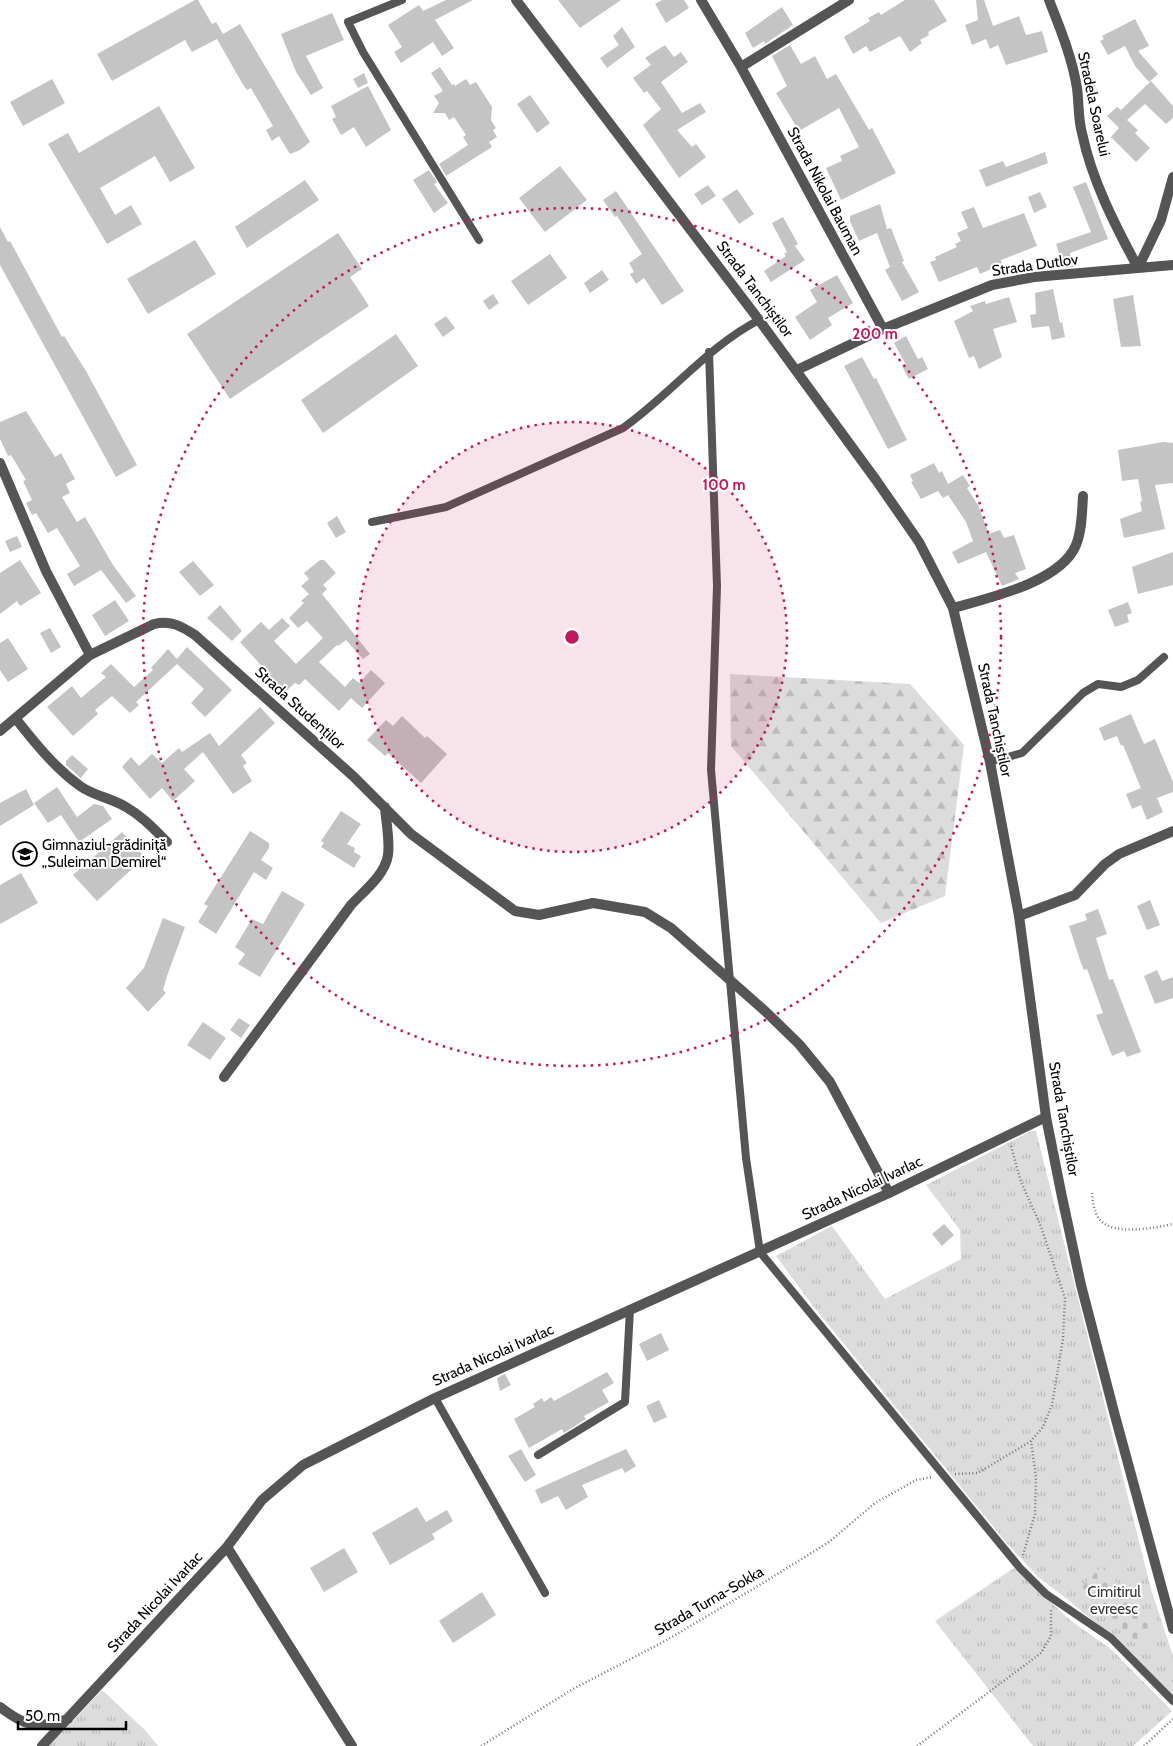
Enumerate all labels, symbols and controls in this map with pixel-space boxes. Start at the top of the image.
street label: Stradela Soarelui [1074,50,1114,158]
street label: Strada Nikolai Bauman [784,124,866,258]
street label: Strada Tanchiștilor [712,237,797,342]
street label: Strada Dutlov [991,250,1080,280]
text: 200 m [852,325,898,343]
text: 100 m [702,476,746,494]
centre of rings [563,628,581,646]
street label: Strada Tanchiștilor [973,661,1016,779]
street label: Strada Studenților [251,663,349,754]
place label: Gimnaziul-grădiniţă „Suleiman Demirel“ [42,836,167,871]
school or university icon: Gimnaziul-grădiniţă „Suleiman Demirel“ [12,841,38,867]
street label: Strada Tanchiștilor [1044,1060,1083,1178]
street label: Strada Nicolai Ivarlac [799,1152,925,1224]
street label: Strada Nicolai Ivarlac [430,1320,557,1390]
street label: Strada Nicolai Ivarlac [104,1548,206,1656]
street label: Strada Turna-Sokka [651,1562,767,1640]
park label: Cimitirul evreesc [1087,1583,1141,1618]
scale bar [18,1698,125,1730]
text: 50 m [25,1707,60,1725]

